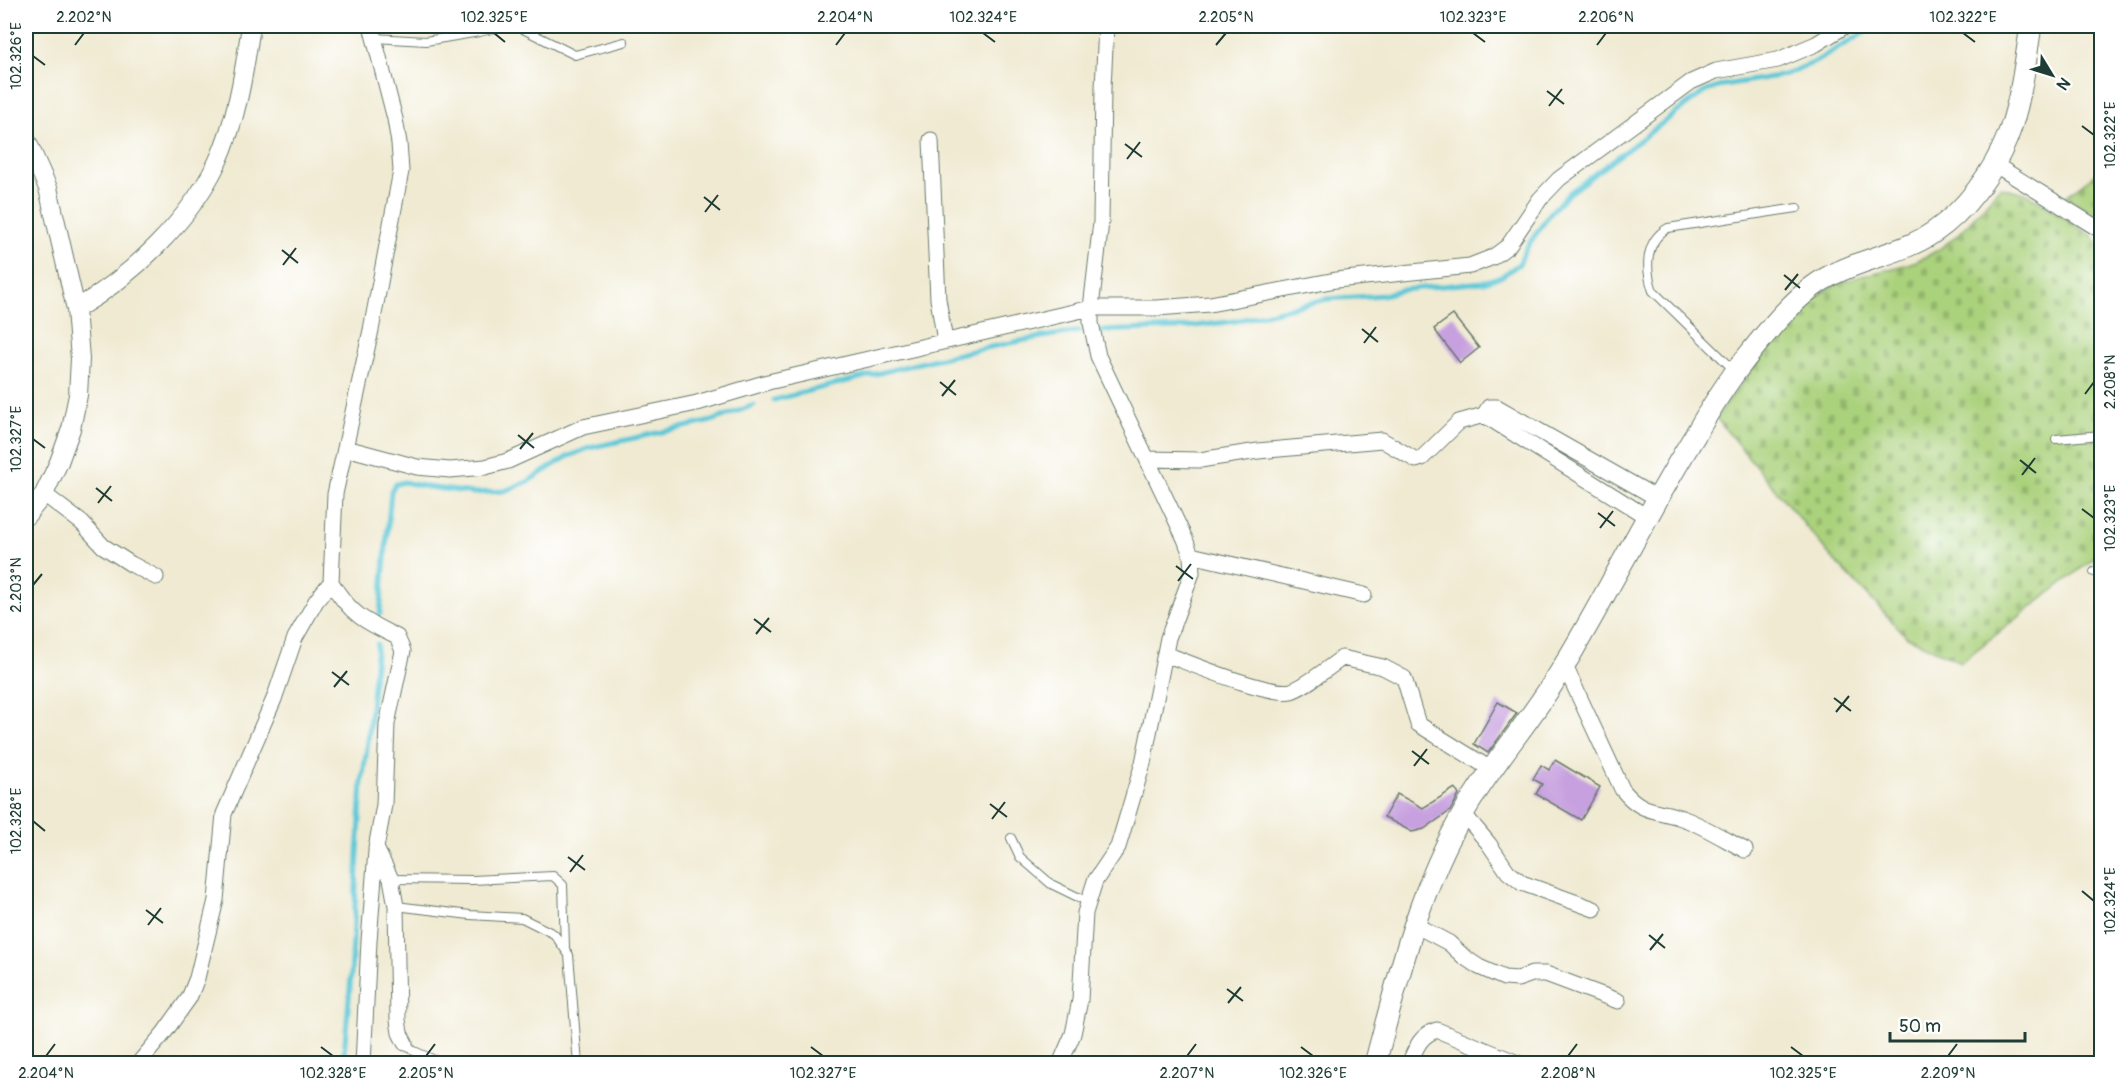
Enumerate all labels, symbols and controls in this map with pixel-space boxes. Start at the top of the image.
text: 2.202°N [56,8,112,27]
text: 102.325°E [460,8,528,27]
text: 2.204°N [817,8,873,27]
text: 102.324°E [949,8,1017,27]
text: 2.205°N [1198,8,1254,27]
text: 102.323°E [1440,8,1507,27]
text: 2.206°N [1578,8,1634,27]
text: 102.322°E [1929,8,1997,27]
text: 102.326°E [7,22,26,90]
north arrow [2022,45,2082,105]
text: N [2052,73,2074,94]
text: 102.322°E [2101,101,2120,169]
text: 2.208°N [2101,355,2120,409]
text: 102.327°E [7,405,26,472]
text: 102.323°E [2101,484,2120,551]
text: 2.203°N [7,557,26,613]
text: 102.328°E [7,788,26,854]
text: 102.324°E [2101,867,2120,935]
scale bar [1890,1005,2025,1043]
text: 50 m [1899,1015,1941,1038]
text: 2.204°N [18,1064,74,1083]
text: 102.328°E [300,1064,366,1083]
text: 2.205°N [398,1064,454,1083]
text: 102.327°E [790,1064,857,1083]
text: 2.207°N [1160,1064,1214,1083]
text: 102.326°E [1279,1064,1347,1083]
text: 2.208°N [1541,1064,1595,1083]
text: 102.325°E [1769,1064,1837,1083]
text: 2.209°N [1921,1064,1975,1083]

